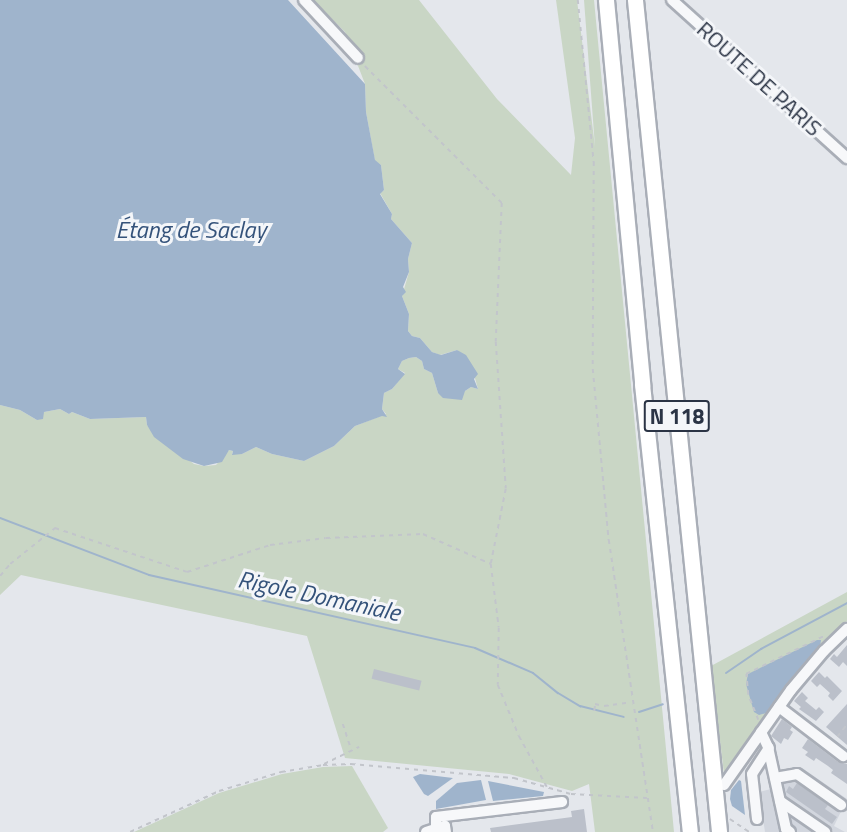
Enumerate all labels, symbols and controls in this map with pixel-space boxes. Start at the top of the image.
street label: ROUTE DE PARIS [691,16,827,142]
water label: Étang de Saclay [116,216,266,244]
road number: N 118 [642,398,712,434]
water label: Rigole Domaniale [235,565,403,627]

